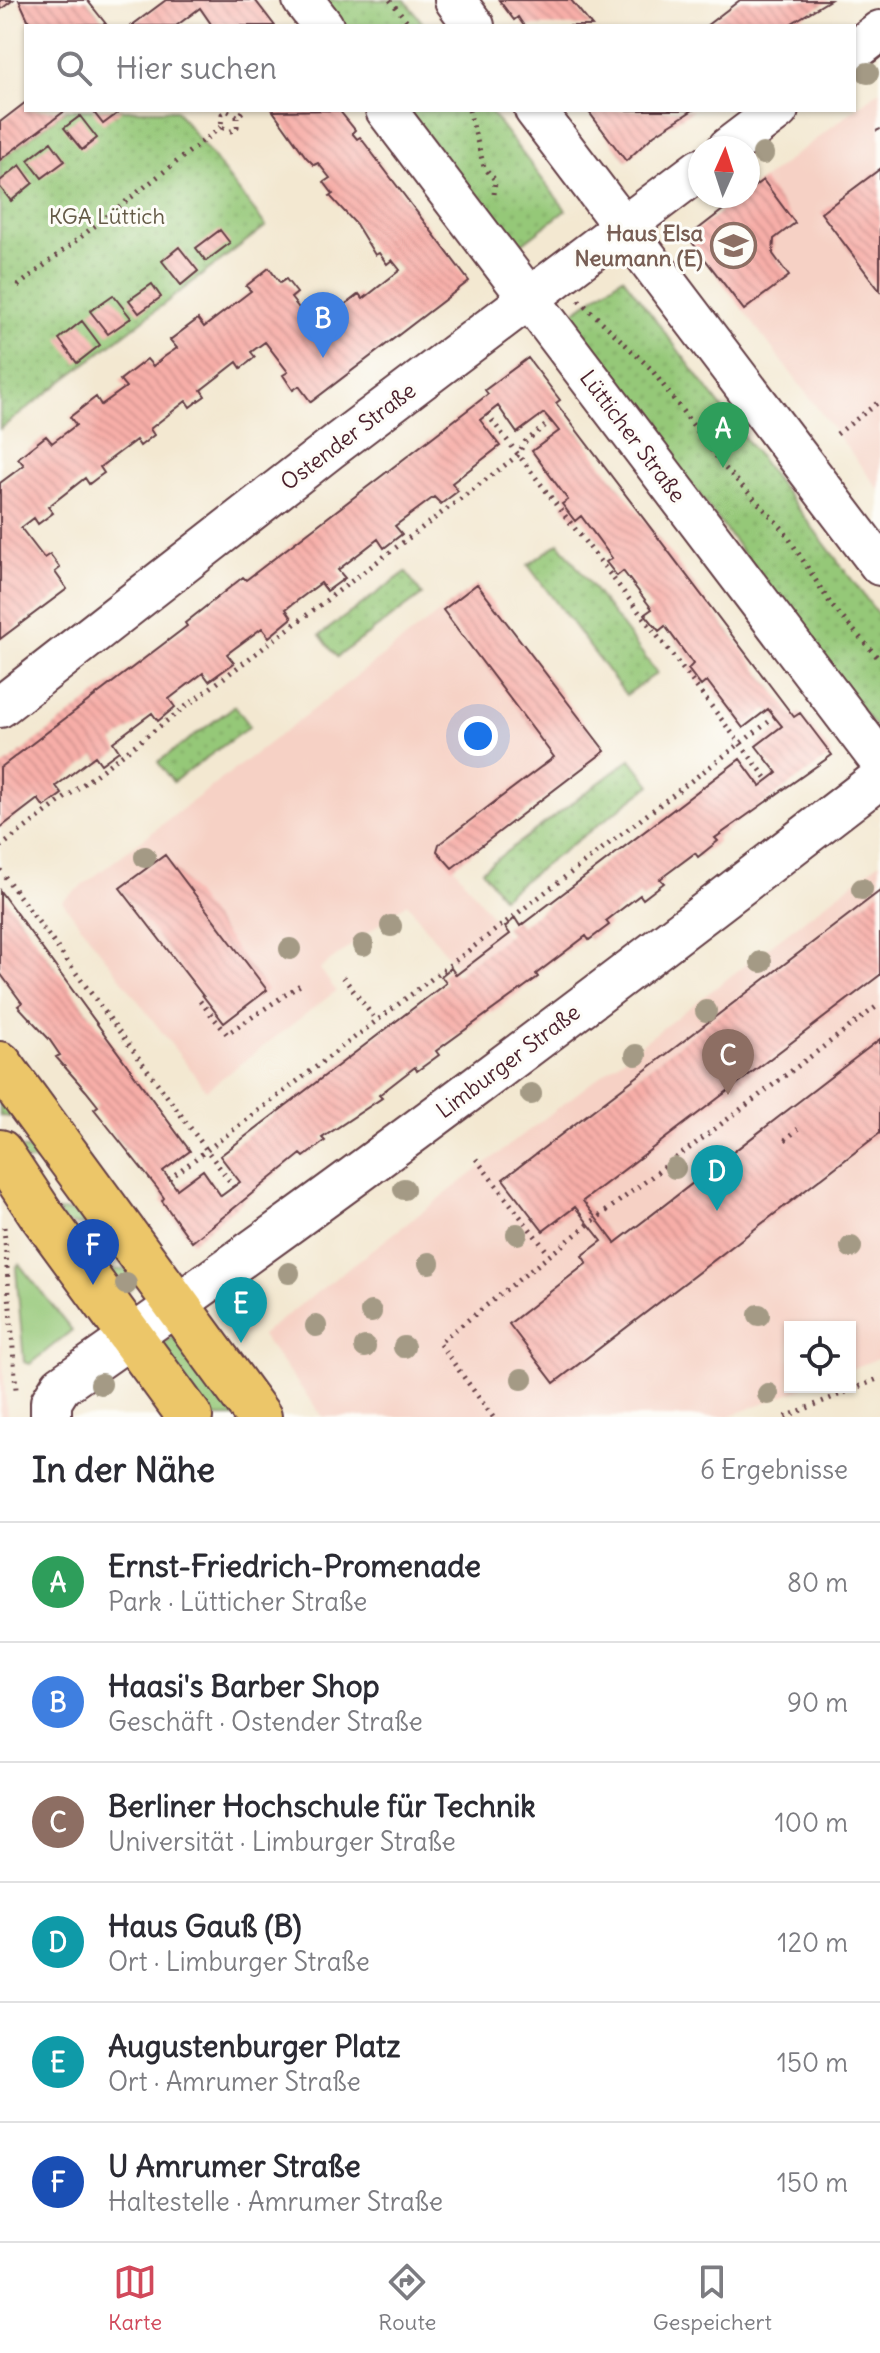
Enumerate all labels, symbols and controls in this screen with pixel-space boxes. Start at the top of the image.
search box [24,24,856,112]
icon: search [52,46,96,90]
text: Hier suchen [116,49,277,87]
north arrow [688,136,760,208]
park label: KGA Lüttich [49,202,165,230]
place label: Haus Elsa Neumann (E) [574,219,703,272]
school or university icon: Haus Elsa Neumann (E) [710,222,758,270]
pin: B [297,292,349,358]
street label: Lütticher Straße [574,364,692,508]
street label: Ostender Straße [275,376,421,496]
pin: A [697,402,749,468]
your location [458,716,498,756]
street label: Limburger Straße [431,998,585,1124]
pin: C [702,1029,754,1095]
pin: D [691,1145,743,1211]
pin: F [67,1219,119,1285]
pin: E [215,1277,267,1343]
map controls [784,1321,856,1393]
button: locate [784,1321,856,1393]
text: In der Nähe [32,1448,215,1491]
text: 6 Ergebnisse [700,1453,848,1486]
text: Ernst-Friedrich-Promenade [108,1547,481,1585]
text: A [50,1566,66,1599]
text: 80 m [787,1566,848,1599]
text: Park · Lütticher Straße [108,1585,367,1618]
text: Haasi's Barber Shop [108,1667,380,1705]
text: B [49,1686,67,1719]
text: 90 m [787,1686,848,1719]
text: Geschäft · Ostender Straße [108,1705,423,1738]
text: Berliner Hochschule für Technik [108,1787,535,1825]
text: C [49,1806,67,1839]
text: 100 m [774,1806,848,1839]
text: Universität · Limburger Straße [108,1825,456,1858]
text: Haus Gauß (B) [108,1907,302,1945]
text: D [49,1926,67,1959]
text: 120 m [777,1926,848,1959]
text: Ort · Limburger Straße [108,1945,370,1978]
text: Augustenburger Platz [108,2027,401,2065]
text: E [50,2046,66,2079]
text: 150 m [777,2046,848,2079]
text: Ort · Amrumer Straße [108,2065,361,2098]
text: U Amrumer Straße [108,2147,361,2185]
text: F [51,2166,65,2199]
text: 150 m [777,2166,848,2199]
text: Haltestelle · Amrumer Straße [108,2185,443,2218]
tab: Karte [108,2260,162,2336]
tab: Route [378,2260,436,2336]
tab: Gespeichert [653,2260,772,2336]

